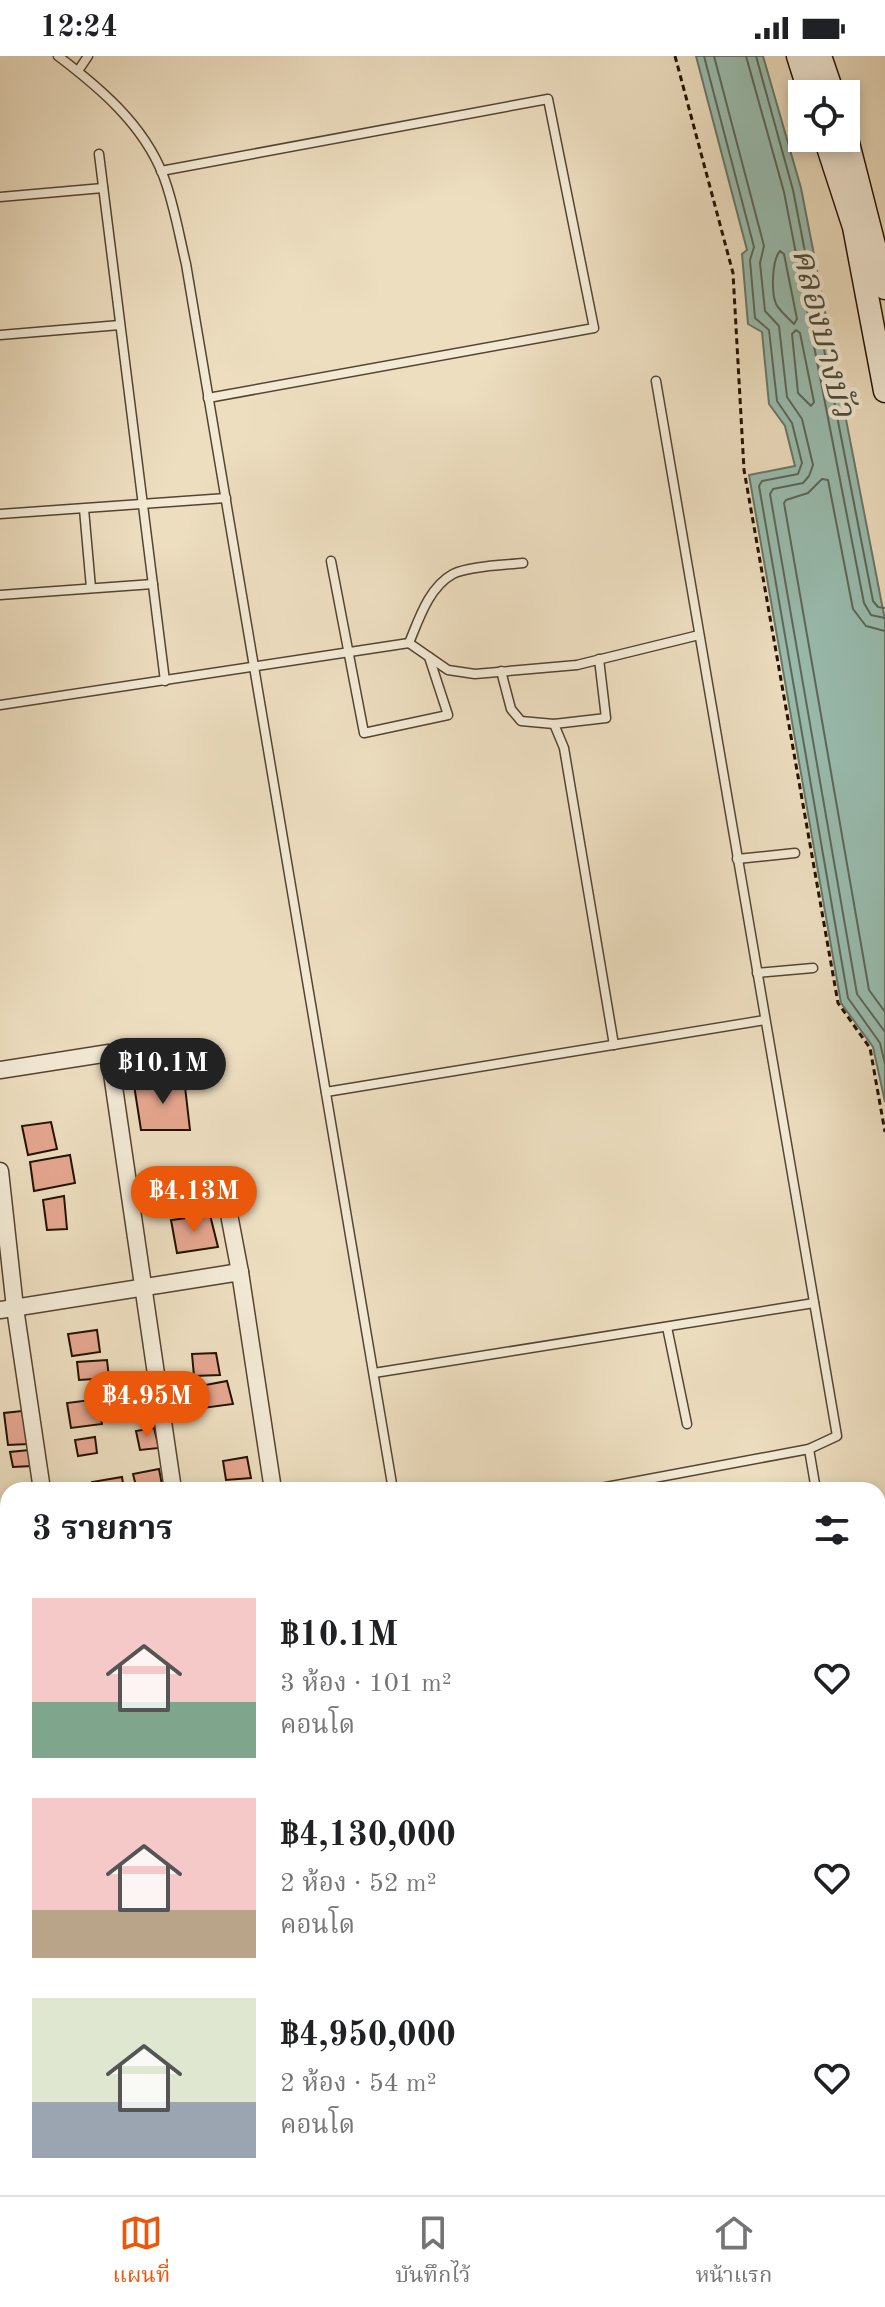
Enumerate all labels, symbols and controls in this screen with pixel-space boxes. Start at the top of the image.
text: 12:24 [40,13,118,43]
map controls [788,80,860,152]
button: locate [788,80,860,152]
water label: คลองบางบัว [785,245,862,422]
pin: ฿10.1M [98,1038,228,1106]
text: ฿10.1M [118,1051,208,1077]
pin: ฿4.13M [129,1166,259,1234]
text: ฿4.13M [149,1179,239,1205]
pin: ฿4.95M [82,1371,212,1439]
text: ฿4.95M [102,1384,192,1410]
icon: filters [810,1508,854,1552]
text: 3 รายการ [32,1513,173,1547]
text: ฿10.1M [280,1619,398,1653]
icon: home [96,1630,192,1726]
icon: heart [810,1656,854,1700]
text: 3 ห้อง · 101 m² [280,1671,452,1697]
text: คอนโด [280,1713,355,1739]
text: ฿4,130,000 [280,1819,456,1853]
icon: home [96,1830,192,1926]
icon: heart [810,1856,854,1900]
text: 2 ห้อง · 52 m² [280,1871,437,1897]
text: คอนโด [280,1913,355,1939]
text: ฿4,950,000 [280,2019,456,2053]
icon: home [96,2030,192,2126]
icon: heart [810,2056,854,2100]
text: 2 ห้อง · 54 m² [280,2071,437,2097]
text: คอนโด [280,2113,355,2139]
tab: แผนที่ [113,2211,170,2294]
tab: บันทึกไว้ [395,2211,470,2294]
tab: หน้าแรก [695,2211,772,2294]

